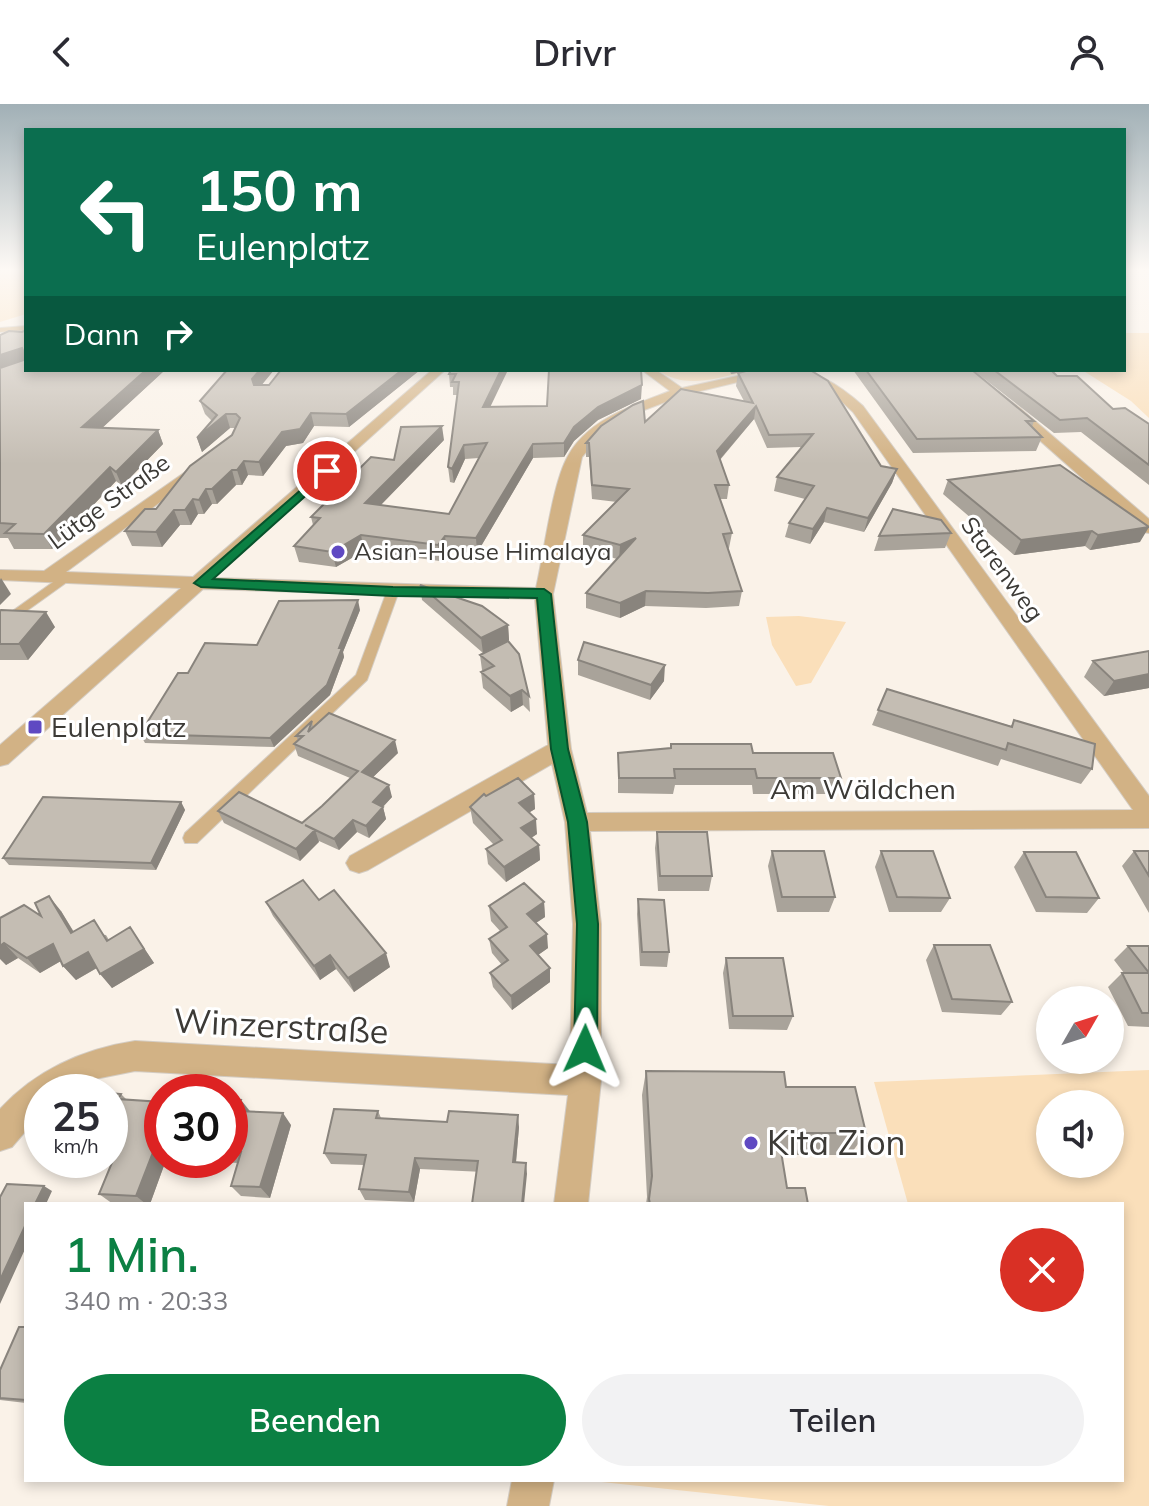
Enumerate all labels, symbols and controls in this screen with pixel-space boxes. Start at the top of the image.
icon: back [40,30,84,74]
text: Drivr [533,30,616,75]
icon: person [1065,30,1109,74]
text: 150 m [196,155,363,225]
icon: left [64,160,168,264]
text: Eulenplatz [196,224,370,269]
icon: right [156,312,200,356]
text: Dann [64,315,140,353]
pin [293,437,361,505]
street label: Lütge Straße [42,447,175,555]
icon: arrive [305,449,349,493]
street label: Starenweg [955,510,1051,626]
place label: Asian-House Himalaya [354,536,611,566]
marker: Asian-House Himalaya [329,543,347,561]
place label: Eulenplatz [51,709,187,744]
marker: Eulenplatz [26,718,44,736]
street label: Am Wäldchen [770,771,956,806]
north arrow [1036,986,1124,1074]
map controls [1036,986,1124,1178]
street label: Winzerstraße [173,998,390,1053]
position arrow [543,1007,627,1091]
speed limit sign: 30 [144,1074,248,1178]
button: sound [1036,1090,1124,1178]
text: 25 [52,1091,100,1141]
place label: Kita Zion [767,1121,906,1164]
text: km/h [53,1133,99,1158]
marker: Kita Zion [742,1134,760,1152]
text: 1 Min. [64,1224,199,1284]
button: close [1000,1228,1084,1312]
text: 340 m · 20:33 [64,1284,228,1317]
button: Beenden [64,1374,566,1466]
button: Teilen [582,1374,1084,1466]

